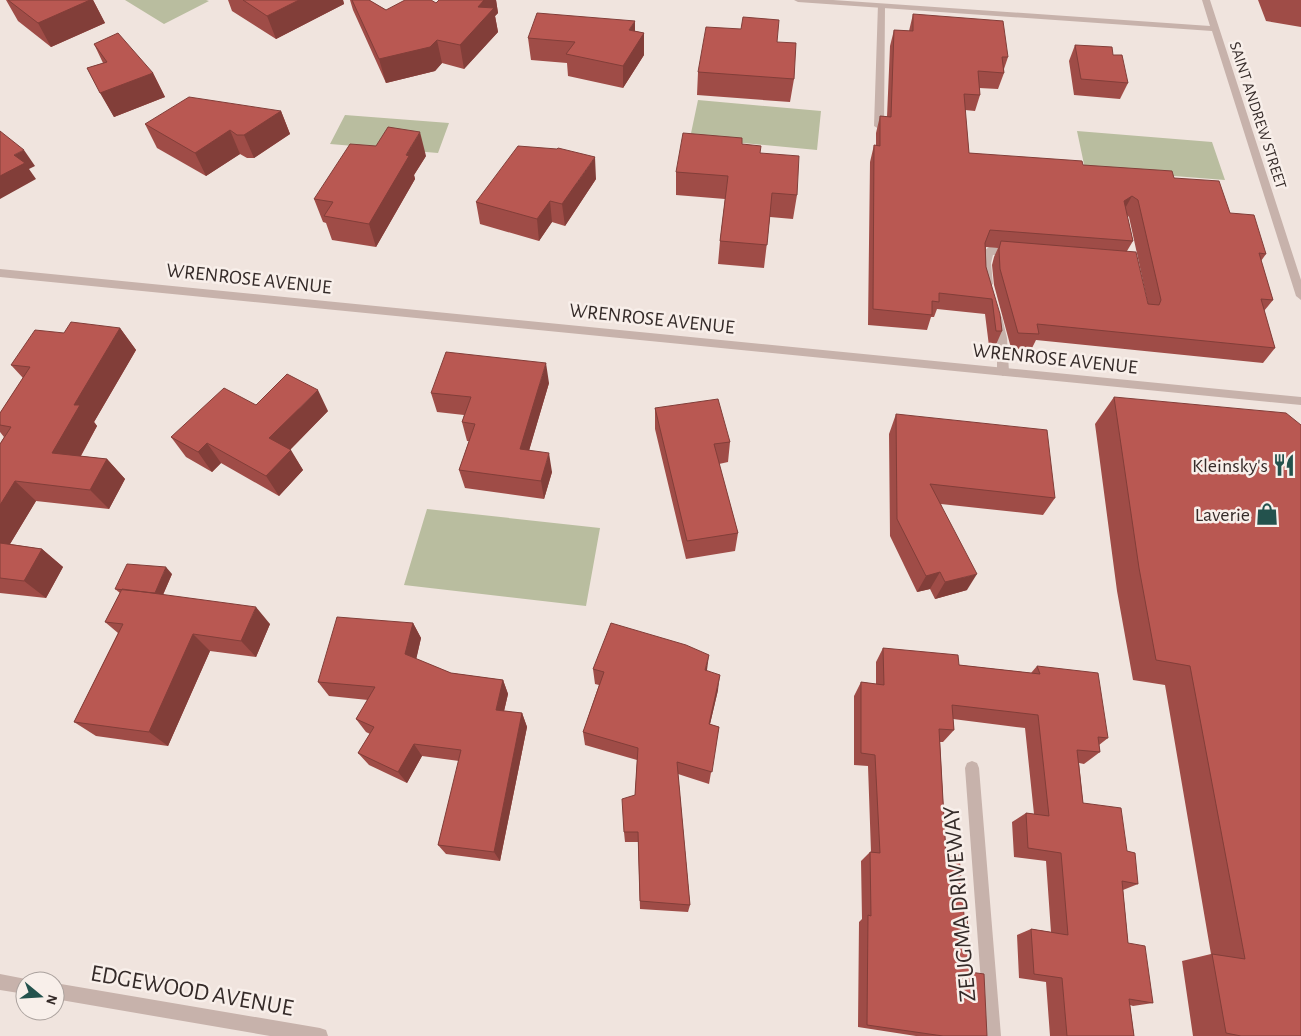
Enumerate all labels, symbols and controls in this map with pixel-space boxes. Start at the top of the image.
street label: SAINT ANDREW STREET [1227,40,1289,191]
street label: WRENROSE AVENUE [165,260,333,298]
street label: WRENROSE AVENUE [568,300,736,338]
street label: WRENROSE AVENUE [971,340,1139,378]
restaurant icon: Kleinsky's [1271,452,1297,478]
place label: Kleinsky's [1192,456,1268,476]
shop icon: Laverie [1254,501,1280,527]
place label: Laverie [1195,505,1250,525]
street label: ZEUGMA DRIVEWAY [939,805,981,1003]
street label: EDGEWOOD AVENUE [89,961,296,1021]
north arrow [15,971,65,1021]
text: N [43,993,60,1007]

